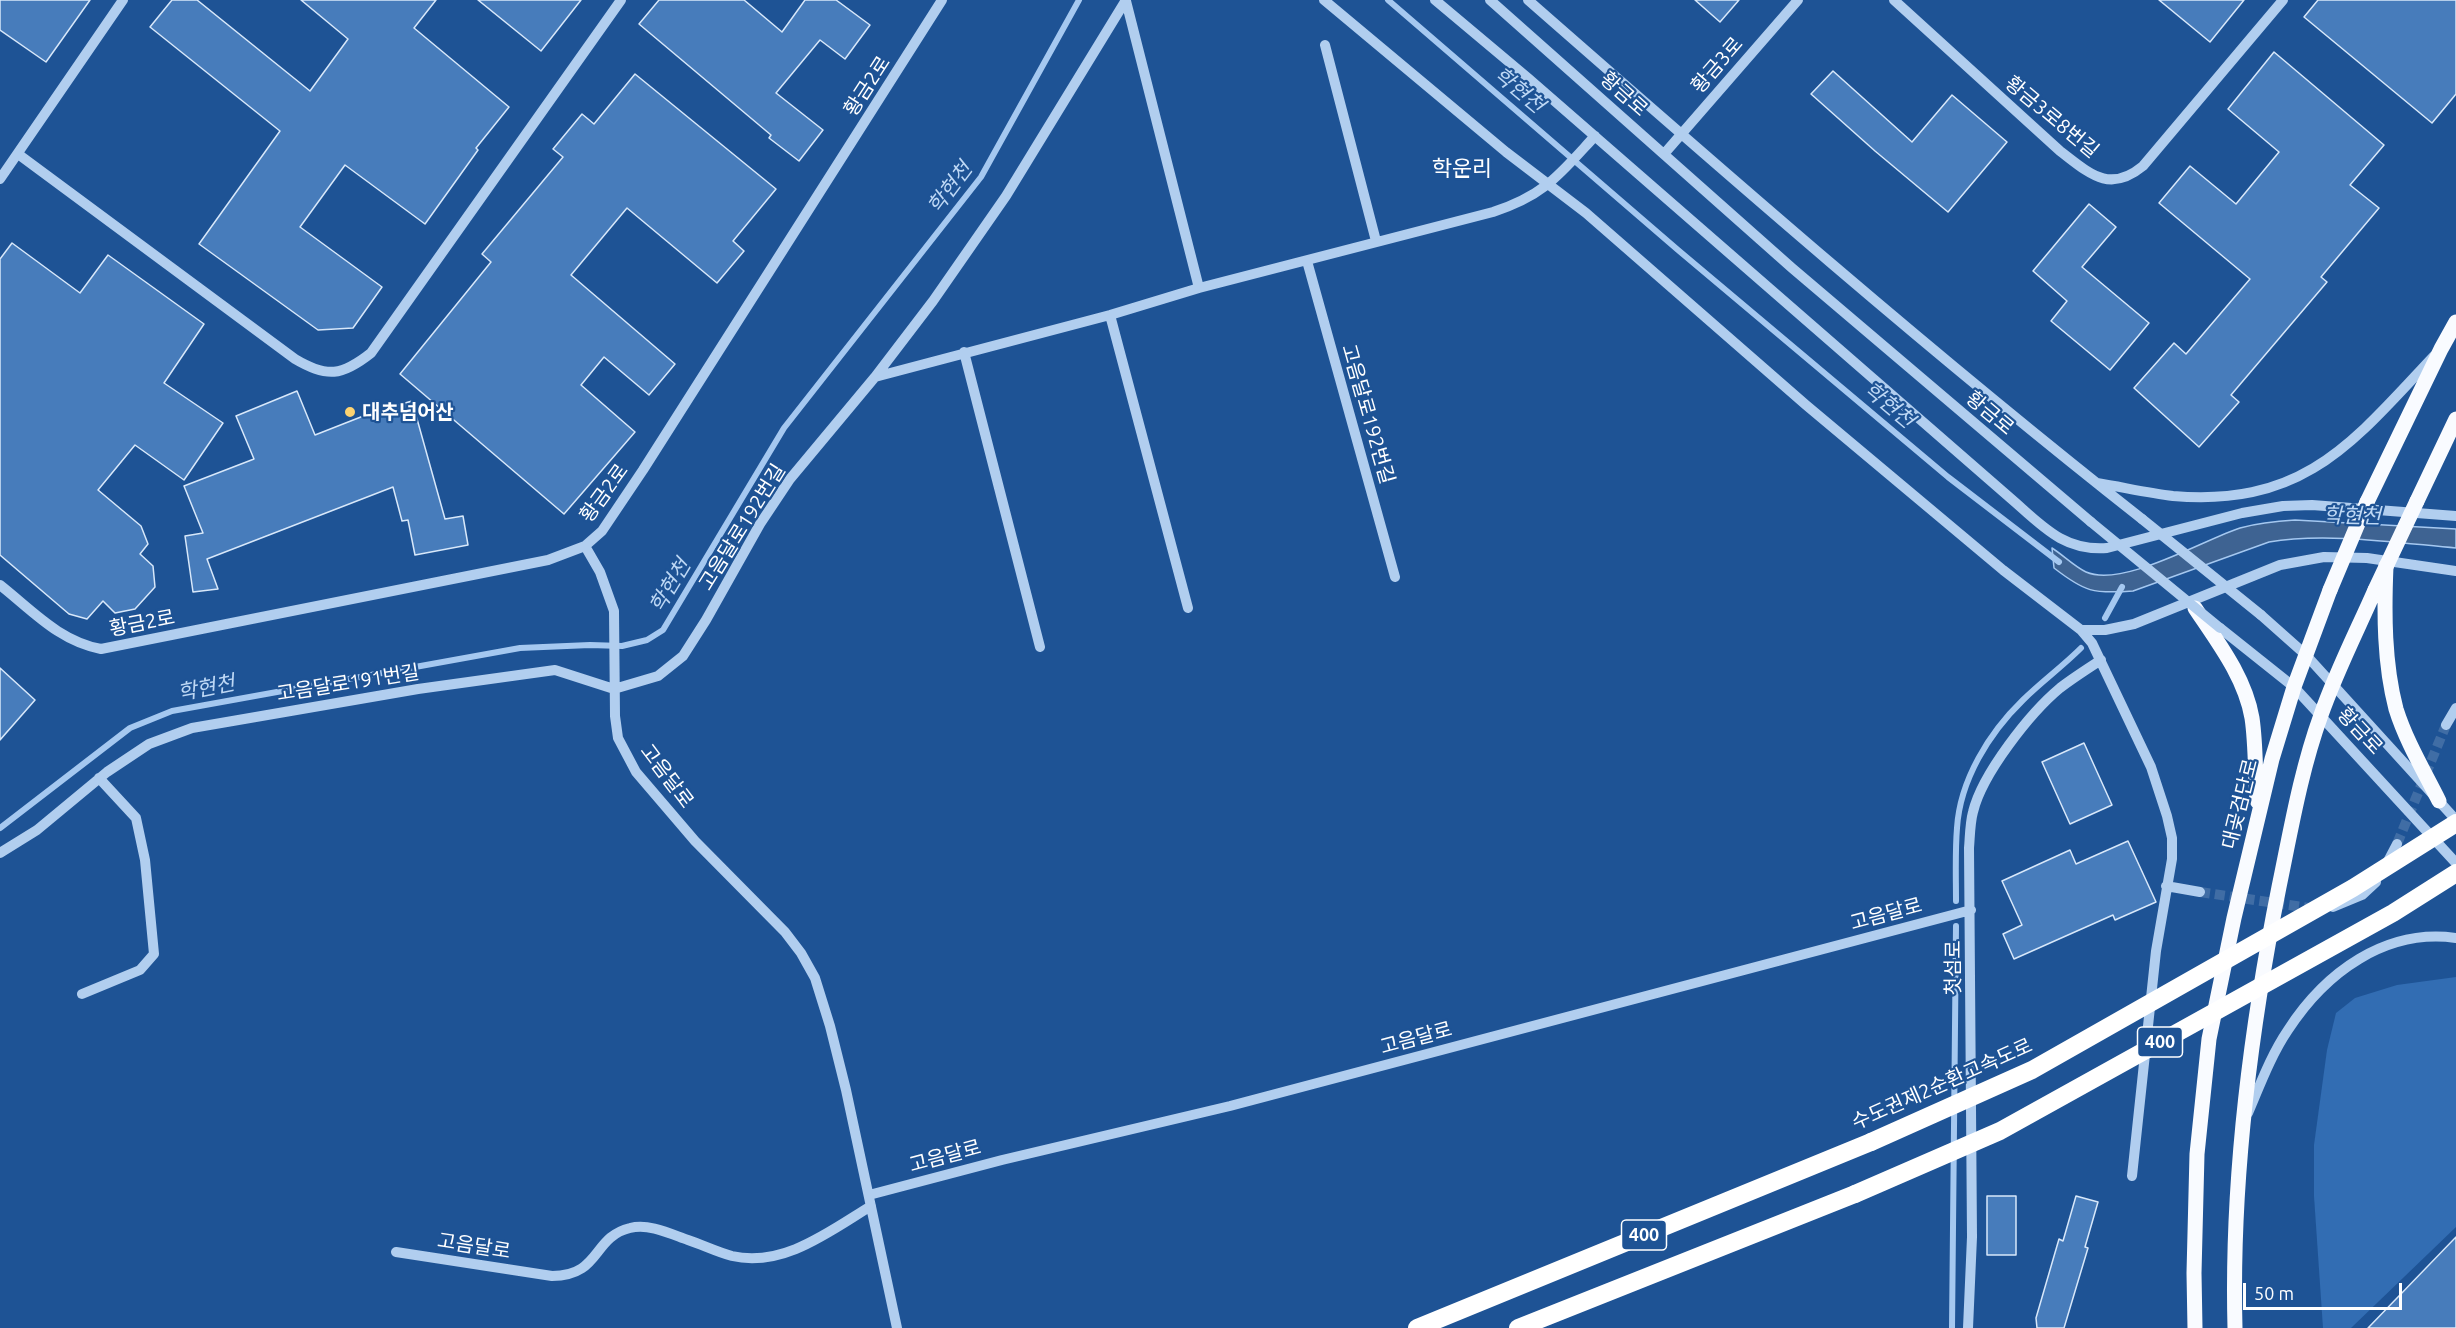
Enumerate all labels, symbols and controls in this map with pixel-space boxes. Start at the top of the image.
street label: 황금3로 [1686,32,1748,98]
street label: 황금2로 [839,52,895,120]
water label: 학현천 [1489,62,1549,118]
street label: 황금로 [1595,67,1653,121]
street label: 황금3로8번길 [2000,71,2104,163]
district label: 학운리 [1432,156,1492,182]
water label: 학현천 [922,157,978,219]
street label: 고음달로192번길 [1337,341,1399,487]
water label: 학현천 [1859,377,1919,433]
street label: 황금로 [1961,386,2019,440]
place label: 대추넘어산 [362,400,454,424]
marker: 대추넘어산 [343,405,357,419]
street label: 황금2로 [575,459,633,527]
street label: 고음달로192번길 [694,459,790,595]
water label: 학현천 [2323,503,2381,529]
water label: 학현천 [644,555,696,617]
street label: 황금2로 [107,605,177,641]
street label: 고음달로191번길 [275,660,421,706]
water label: 학현천 [175,670,237,706]
street label: 황금로 [2332,703,2388,759]
street label: 고음달로 [635,739,699,813]
street label: 대곶검단로 [2217,756,2263,852]
street label: 고음달로 [1847,893,1925,935]
street label: 첫섬로 [1941,940,1965,996]
street label: 고음달로 [1377,1017,1455,1059]
road number: 400 [2138,1027,2182,1057]
street label: 수도권제2순환고속도로 [1848,1033,2036,1135]
street label: 고음달로 [906,1135,984,1177]
road number: 400 [1622,1220,1666,1250]
street label: 고음달로 [436,1228,512,1264]
scale bar [2246,1271,2405,1309]
text: 50 m [2254,1283,2294,1303]

